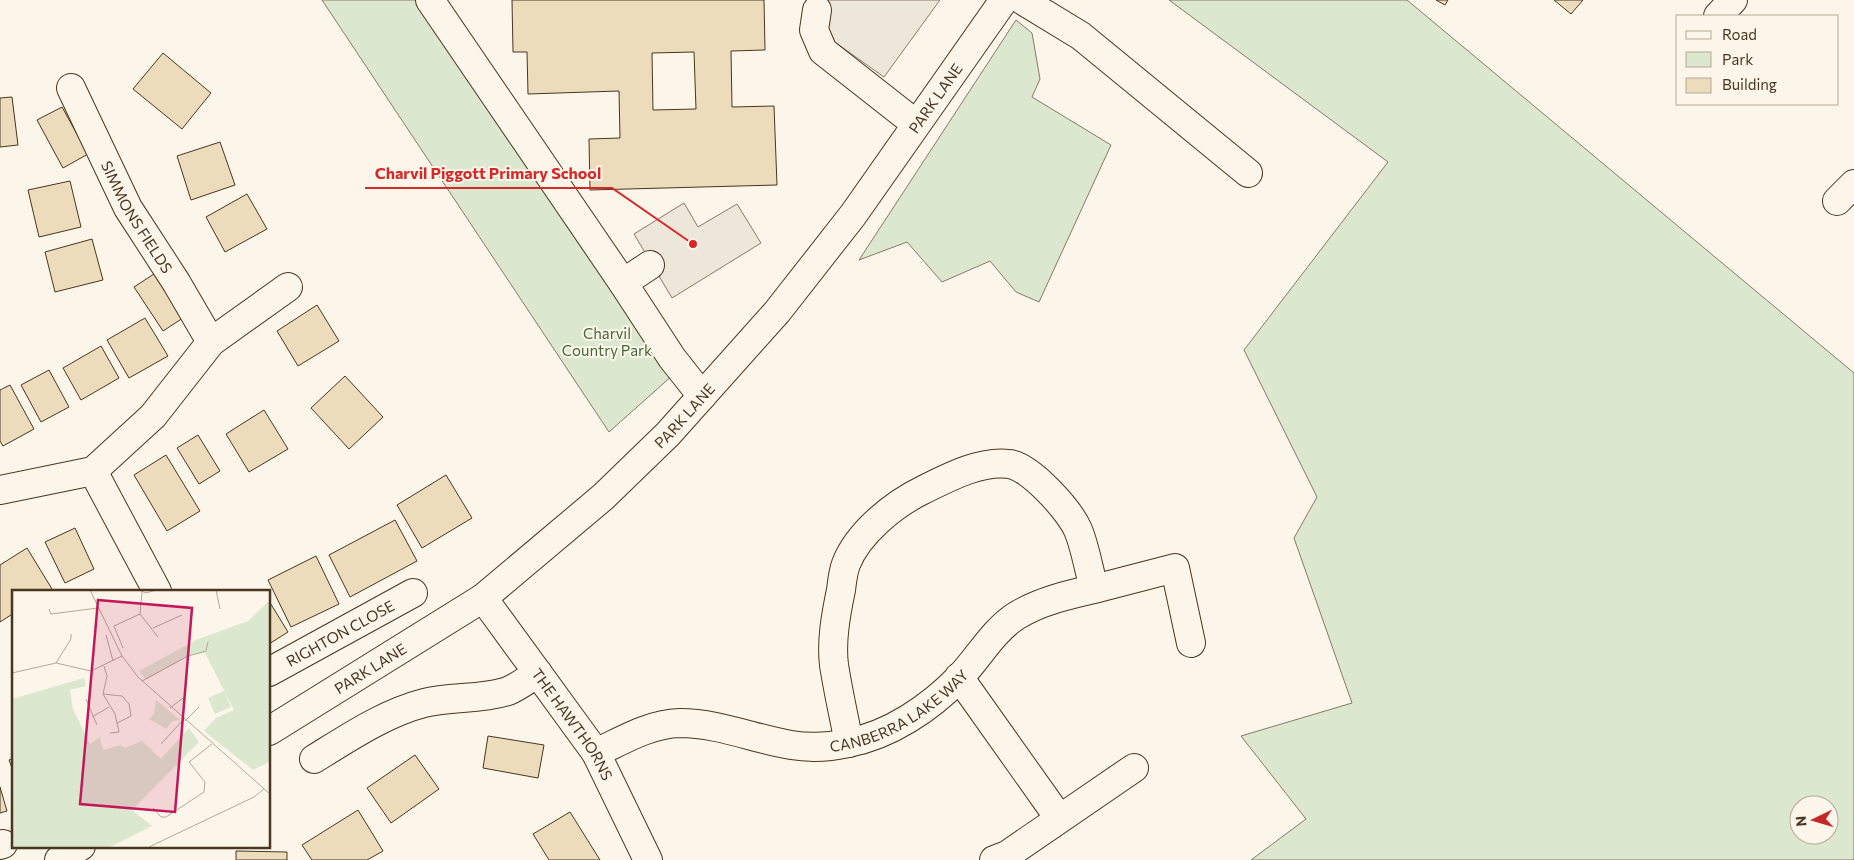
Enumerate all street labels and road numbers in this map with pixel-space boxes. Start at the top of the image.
street label: PARK LANE [904,60,966,136]
street label: SIMMONS FIELDS [98,158,177,276]
street label: PARK LANE [650,379,718,452]
street label: RIGHTON CLOSE [283,596,397,670]
street label: PARK LANE [331,639,409,697]
street label: THE HAWTHORNS [528,665,617,783]
street label: CANBERRA LAKE WAY [829,665,972,755]

